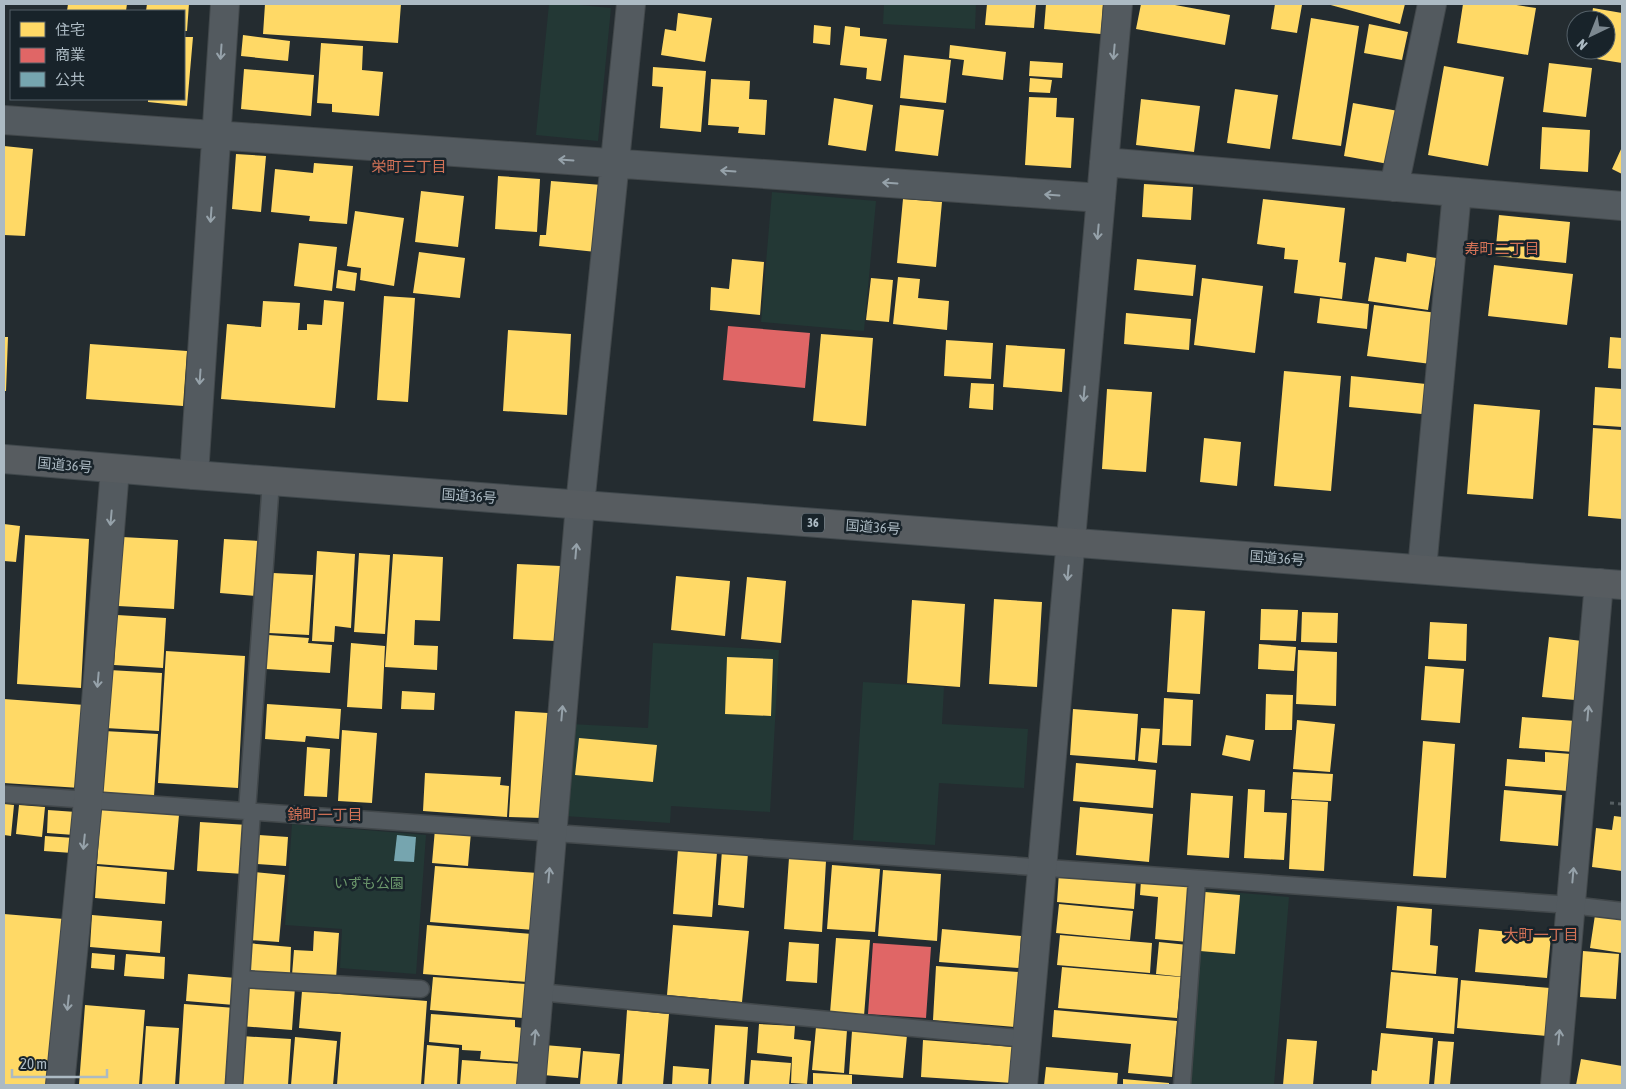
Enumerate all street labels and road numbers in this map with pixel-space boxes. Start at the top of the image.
street label: 国道36号 [37,455,93,475]
street label: 国道36号 [441,486,497,506]
road number: 36 [802,514,824,532]
street label: 国道36号 [845,517,901,537]
street label: 国道36号 [1249,548,1305,568]

